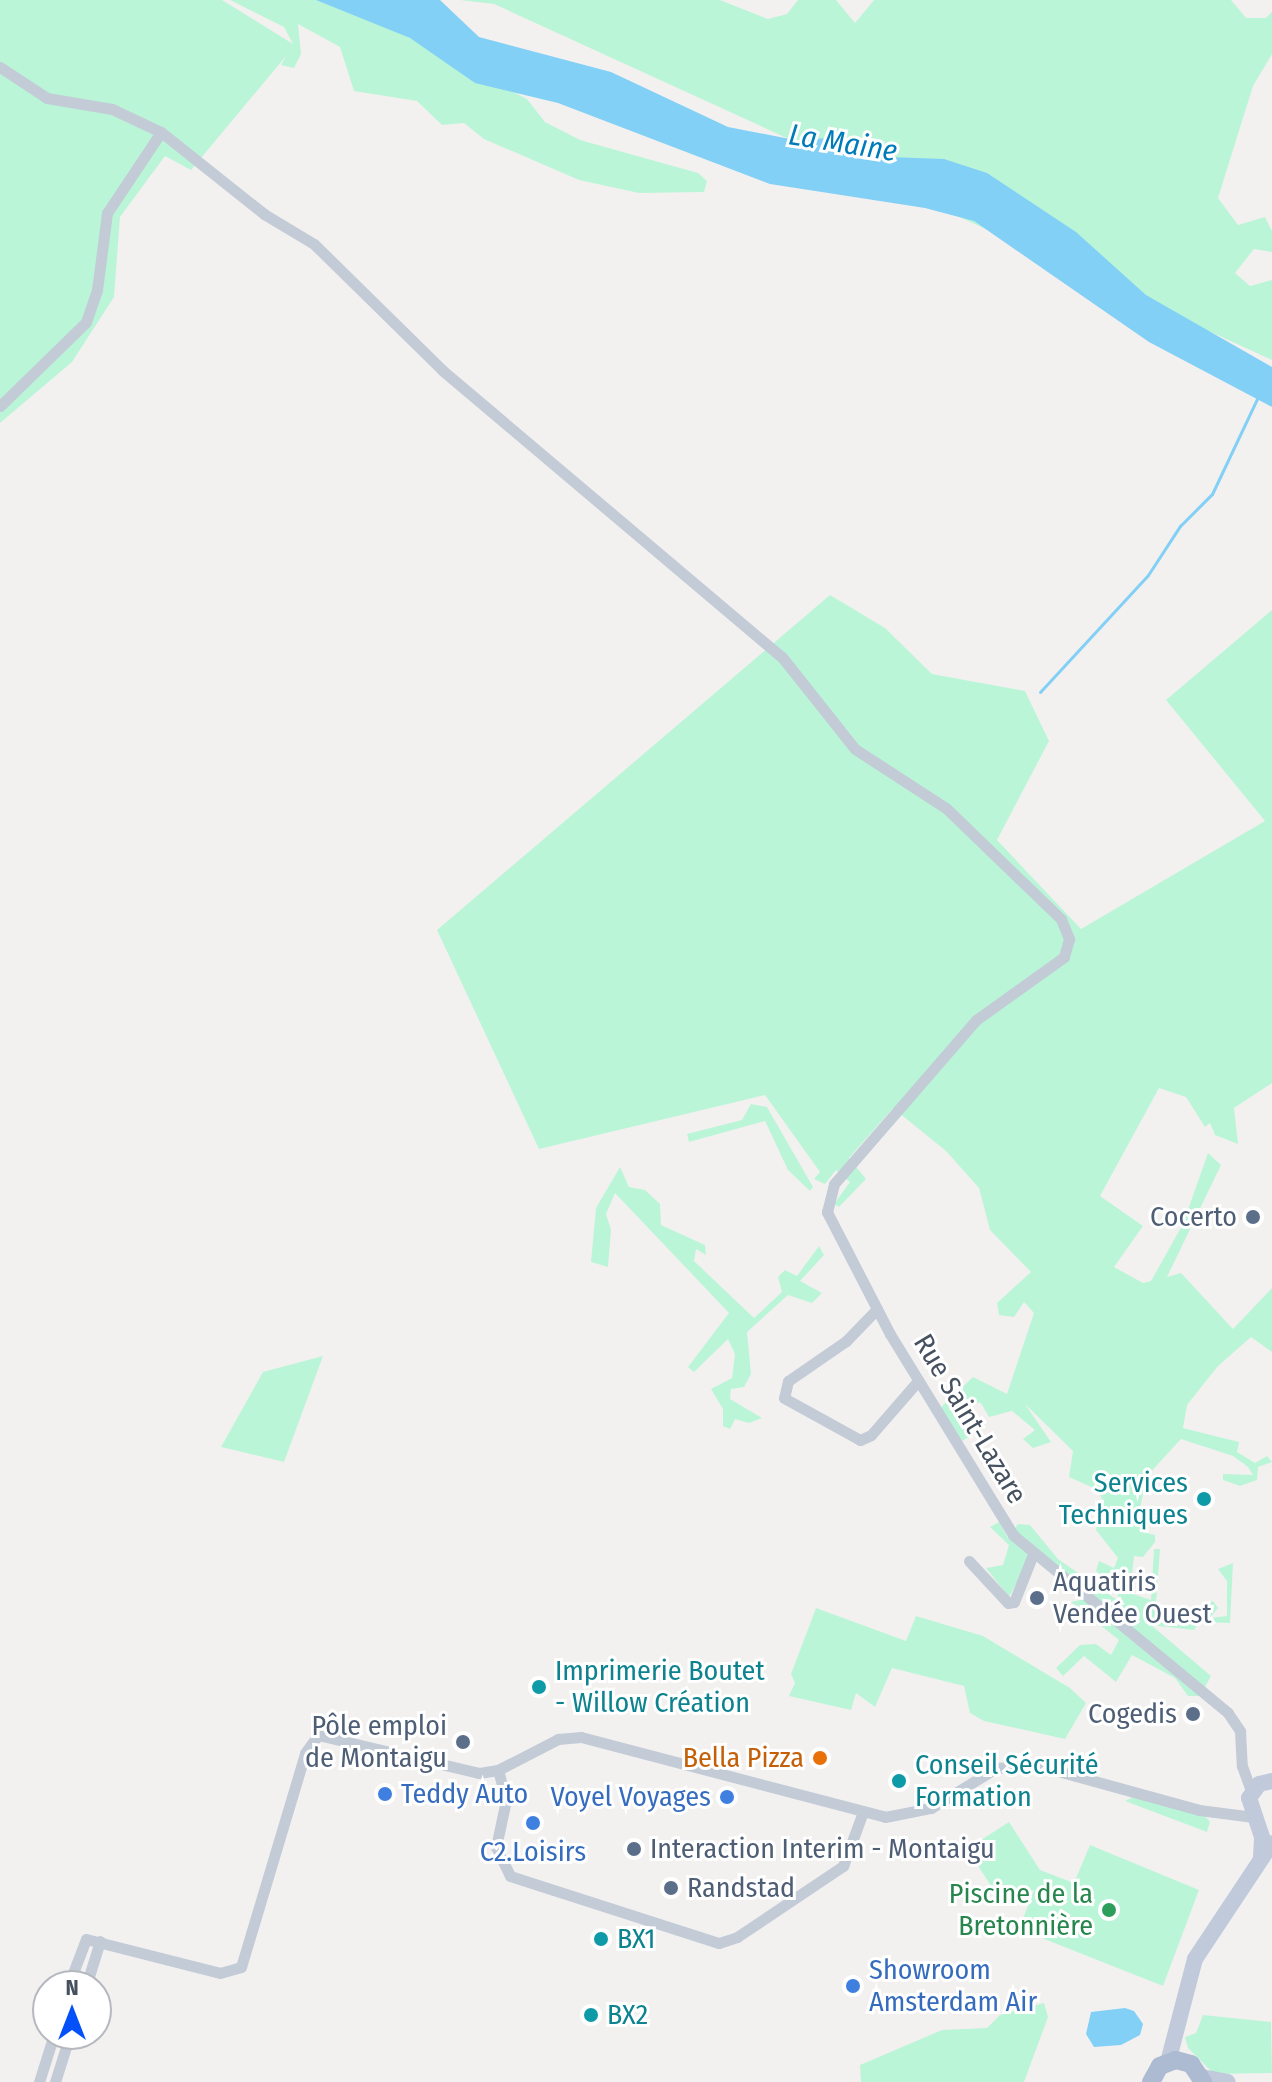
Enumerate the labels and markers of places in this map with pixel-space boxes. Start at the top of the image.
place label: Cocerto [1150,1200,1237,1234]
marker: Cocerto [1244,1208,1262,1226]
place label: Services Techniques [1059,1466,1188,1532]
marker: Services Techniques [1195,1490,1213,1508]
place label: Aquatiris Vendée Ouest [1053,1565,1212,1631]
marker: Aquatiris Vendée Ouest [1028,1589,1046,1607]
place label: Imprimerie Boutet - Willow Création [555,1654,765,1720]
marker: Imprimerie Boutet - Willow Création [530,1678,548,1696]
place label: Cogedis [1088,1697,1177,1731]
marker: Cogedis [1184,1705,1202,1723]
place label: Pôle emploi de Montaigu [305,1709,447,1775]
marker: Pôle emploi de Montaigu [454,1733,472,1751]
place label: Bella Pizza [683,1741,804,1775]
place label: Conseil Sécurité Formation [915,1748,1098,1814]
marker: Bella Pizza [811,1749,829,1767]
marker: Conseil Sécurité Formation [890,1772,908,1790]
place label: Teddy Auto [401,1777,528,1811]
place label: Voyel Voyages [550,1780,711,1814]
marker: Teddy Auto [376,1785,394,1803]
marker: Voyel Voyages [718,1788,736,1806]
marker: C2.Loisirs [524,1814,542,1832]
place label: Interaction Interim - Montaigu [650,1832,995,1866]
place label: C2.Loisirs [480,1835,586,1869]
marker: Interaction Interim - Montaigu [625,1840,643,1858]
place label: Randstad [687,1871,795,1905]
place label: Piscine de la Bretonnière [949,1877,1093,1943]
marker: Randstad [662,1879,680,1897]
marker: Piscine de la Bretonnière [1100,1901,1118,1919]
place label: BX1 [617,1922,656,1956]
marker: BX1 [592,1930,610,1948]
place label: Showroom Amsterdam Air [869,1953,1037,2019]
marker: Showroom Amsterdam Air [844,1977,862,1995]
place label: BX2 [607,1998,648,2032]
marker: BX2 [582,2006,600,2024]

